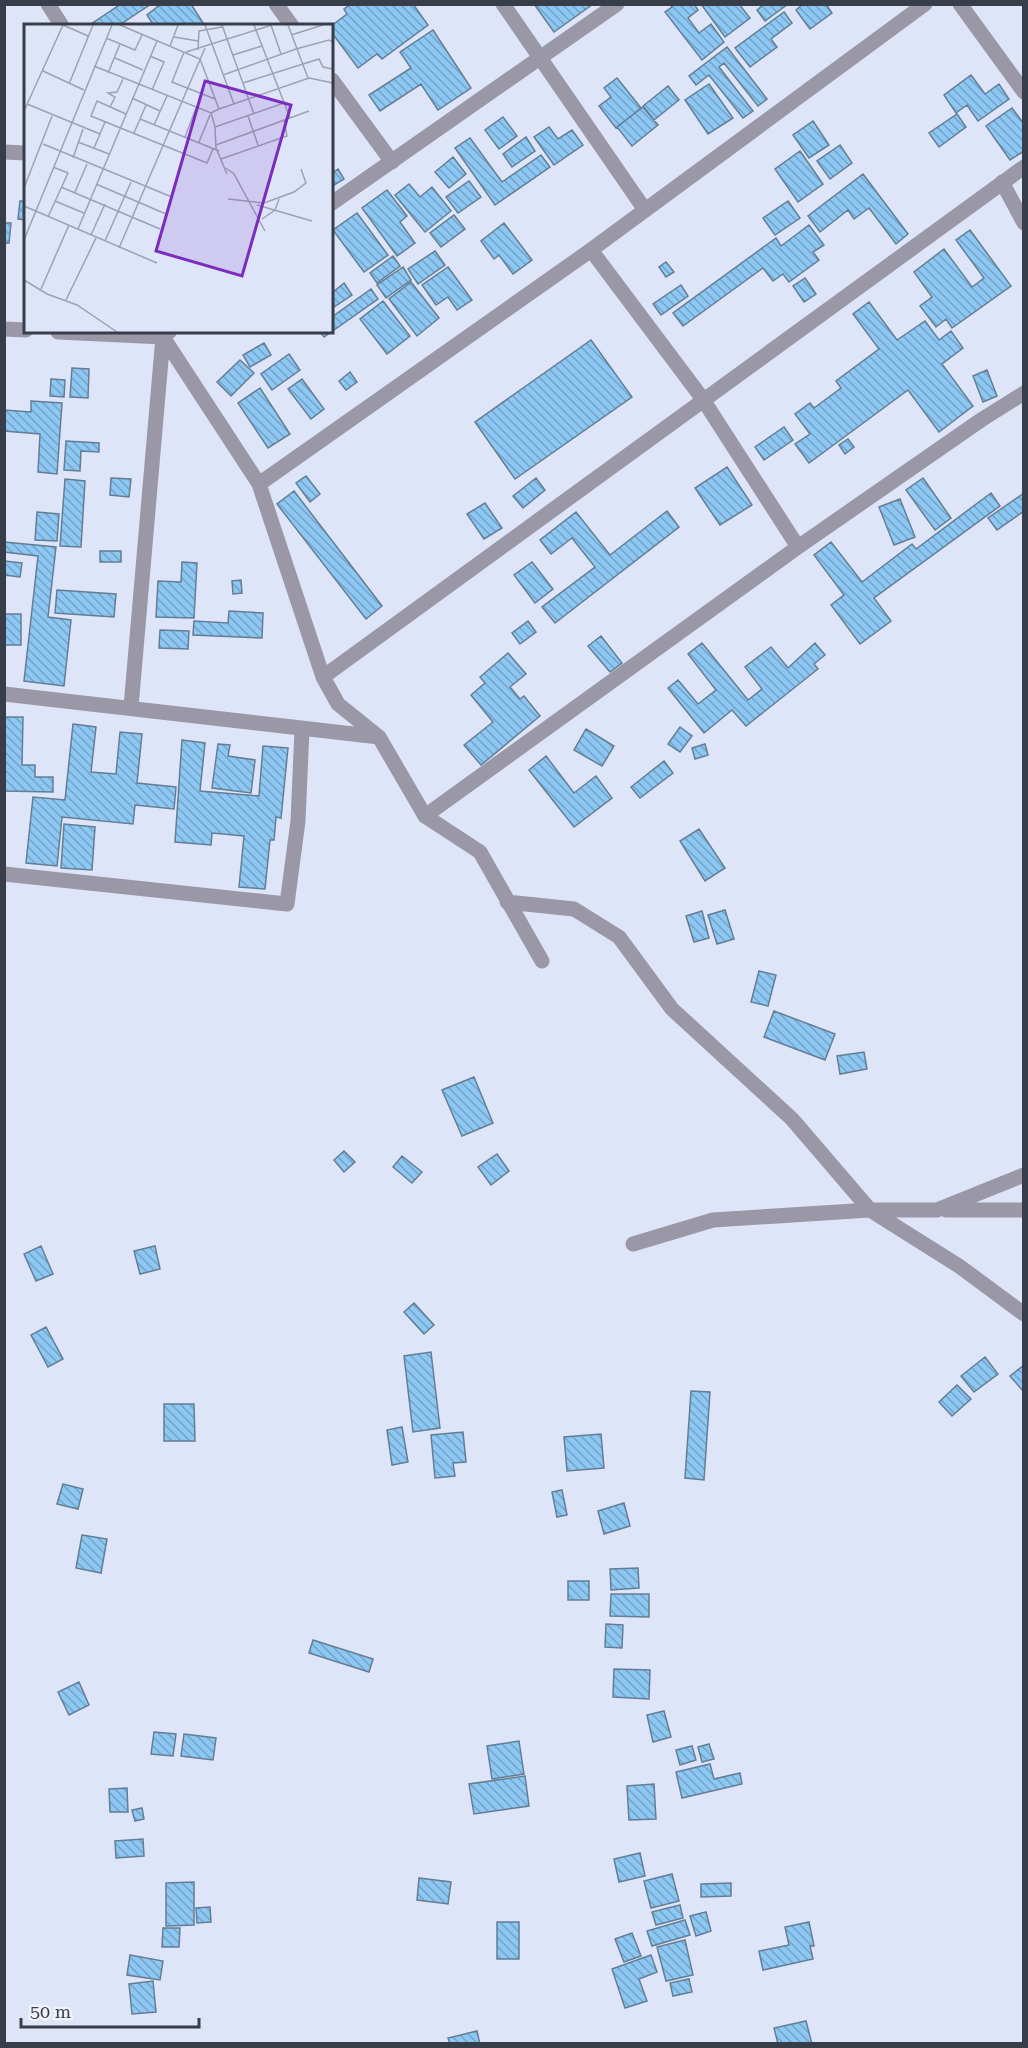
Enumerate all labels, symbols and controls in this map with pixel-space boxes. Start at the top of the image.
inset map [24,24,333,333]
scale bar [21,1991,200,2029]
text: 50 m [30,2001,71,2022]

